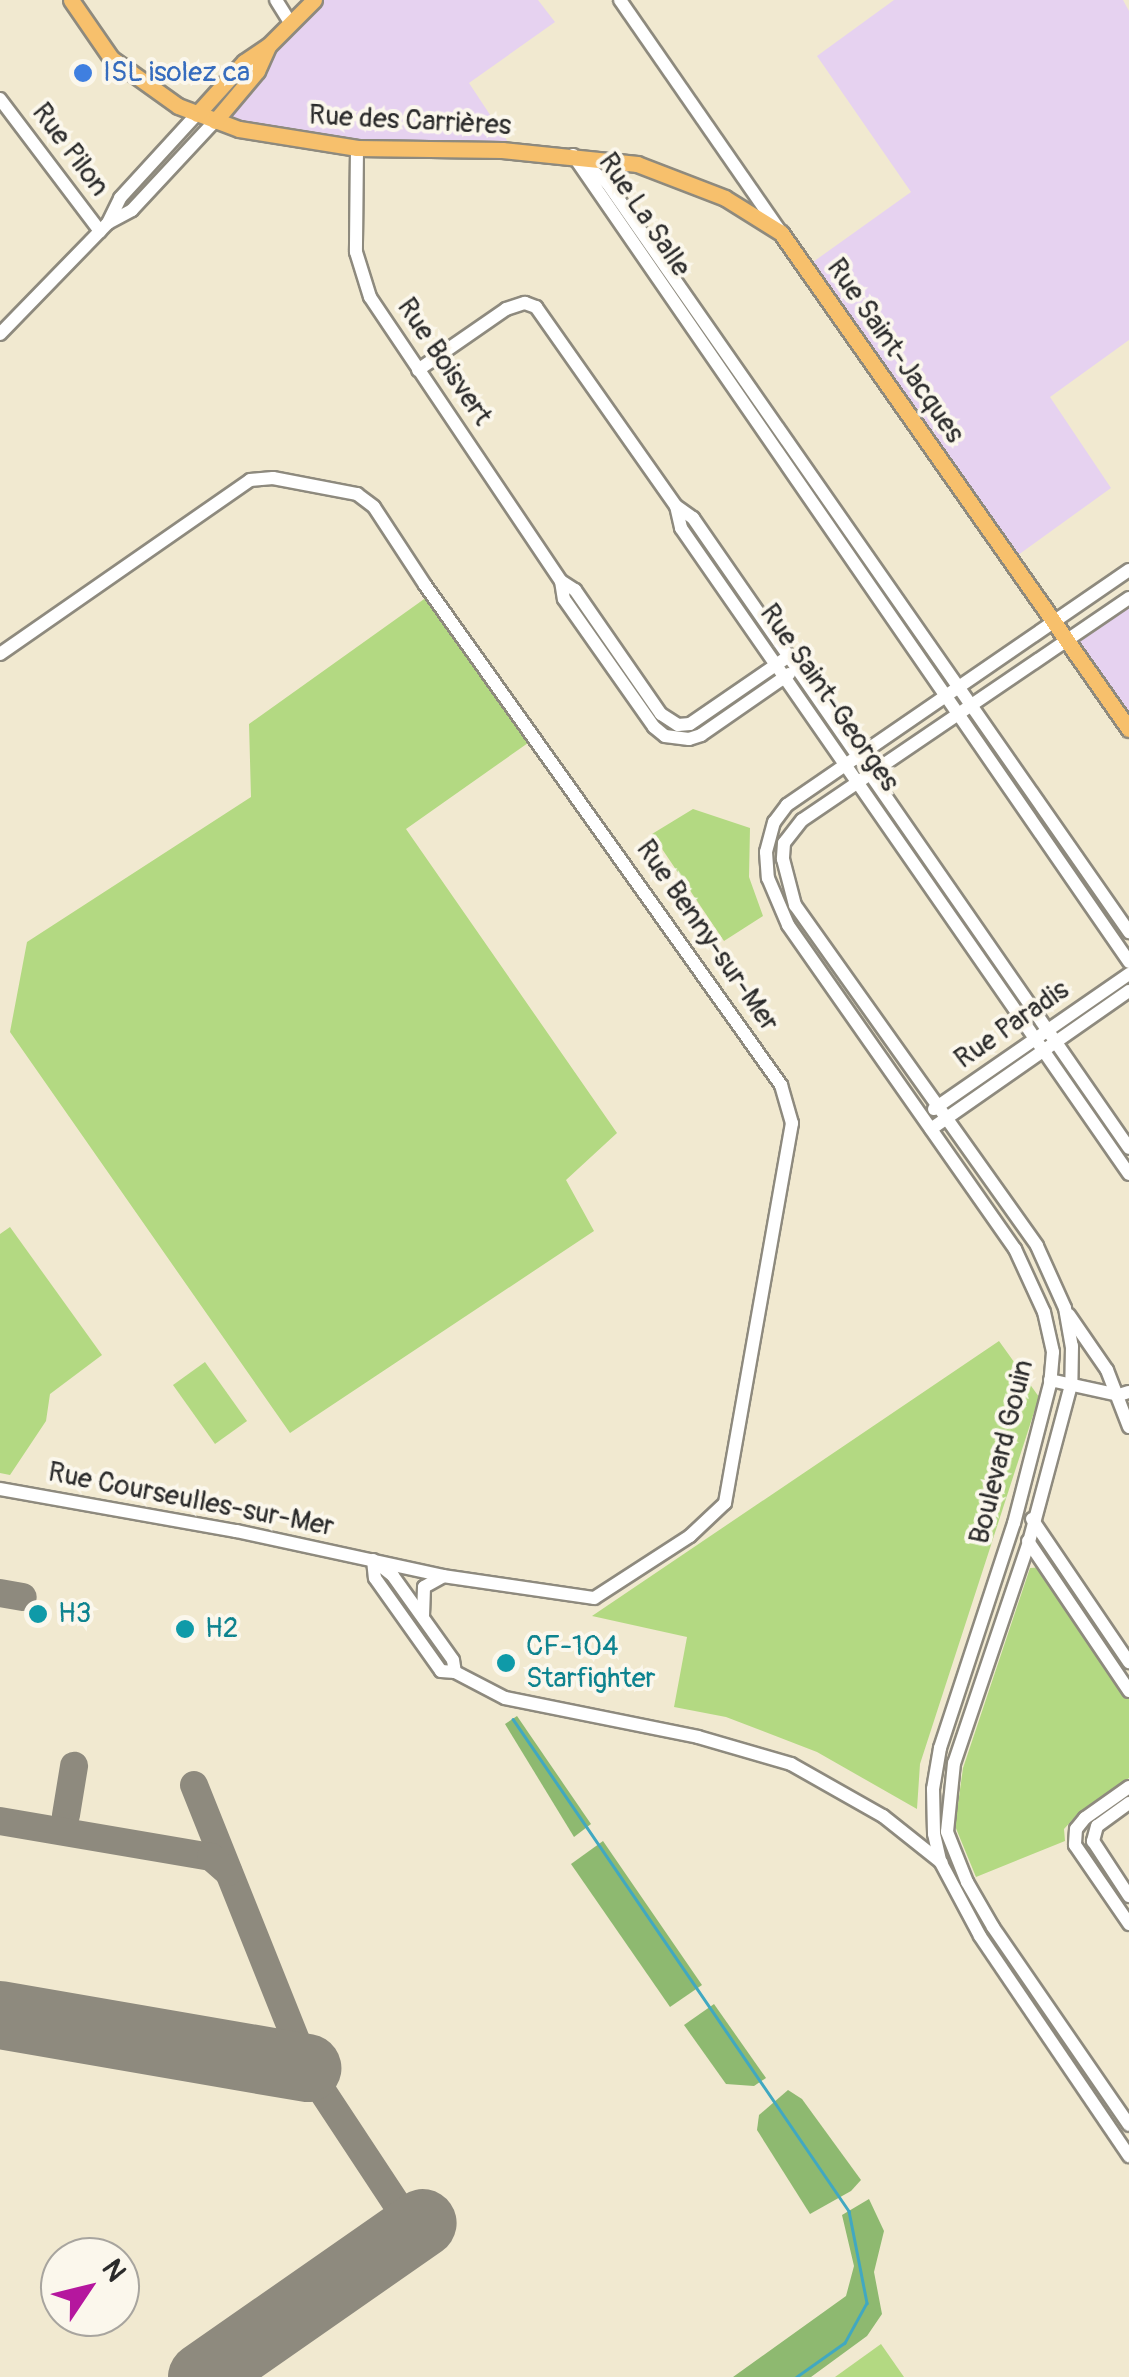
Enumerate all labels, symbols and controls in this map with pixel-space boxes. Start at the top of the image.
place label: ISL isolez ca [103,56,250,90]
marker: ISL isolez ca [72,62,94,84]
street label: Rue Pilon [24,97,116,203]
street label: Rue des Carrières [308,99,512,143]
street label: Rue La Salle [590,147,698,283]
street label: Rue Saint-Jacques [819,252,971,450]
street label: Rue Boisvert [389,292,499,432]
street label: Rue Saint-Georges [752,598,906,798]
street label: Rue Benny-sur-Mer [628,834,786,1038]
street label: Rue Paradis [948,973,1076,1077]
street label: Boulevard Gouin [963,1356,1041,1548]
street label: Rue Courseulles-sur-Mer [45,1456,337,1544]
place label: H3 [58,1597,91,1631]
marker: H3 [27,1603,49,1625]
place label: H2 [205,1612,238,1646]
marker: H2 [174,1618,196,1640]
place label: CF-104 Starfighter [526,1630,656,1696]
marker: CF-104 Starfighter [495,1652,517,1674]
north arrow [40,2237,140,2337]
text: N [94,2253,133,2288]

